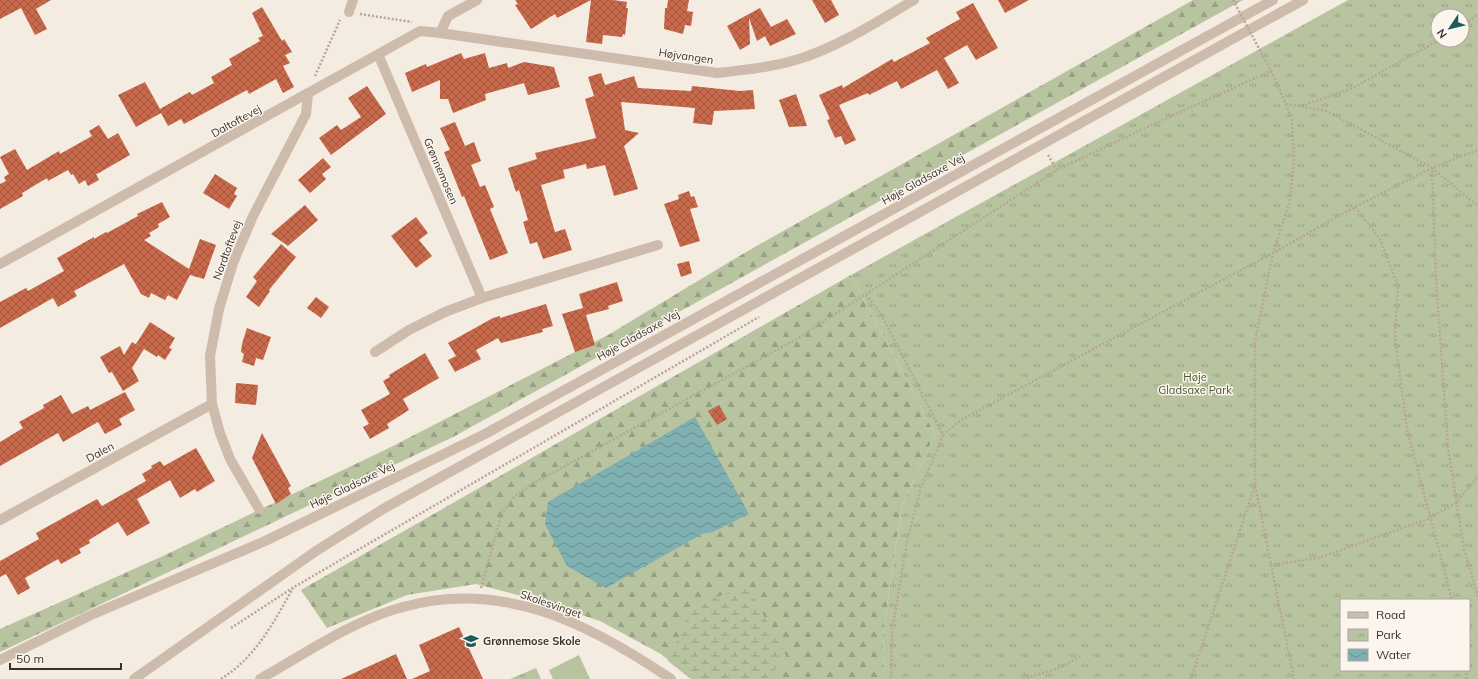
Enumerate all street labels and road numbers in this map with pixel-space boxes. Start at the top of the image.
street label: Højvangen [658,45,714,67]
street label: Daltoftevej [209,102,263,140]
street label: Grønnemosen [421,136,461,206]
street label: Høje Gladsaxe Vej [879,150,967,208]
street label: Nordtoftevej [210,218,244,282]
street label: Høje Gladsaxe Vej [594,306,682,364]
street label: Dalen [84,439,116,465]
street label: Høje Gladsaxe Vej [307,458,397,512]
street label: Skolesvinget [518,587,584,621]

